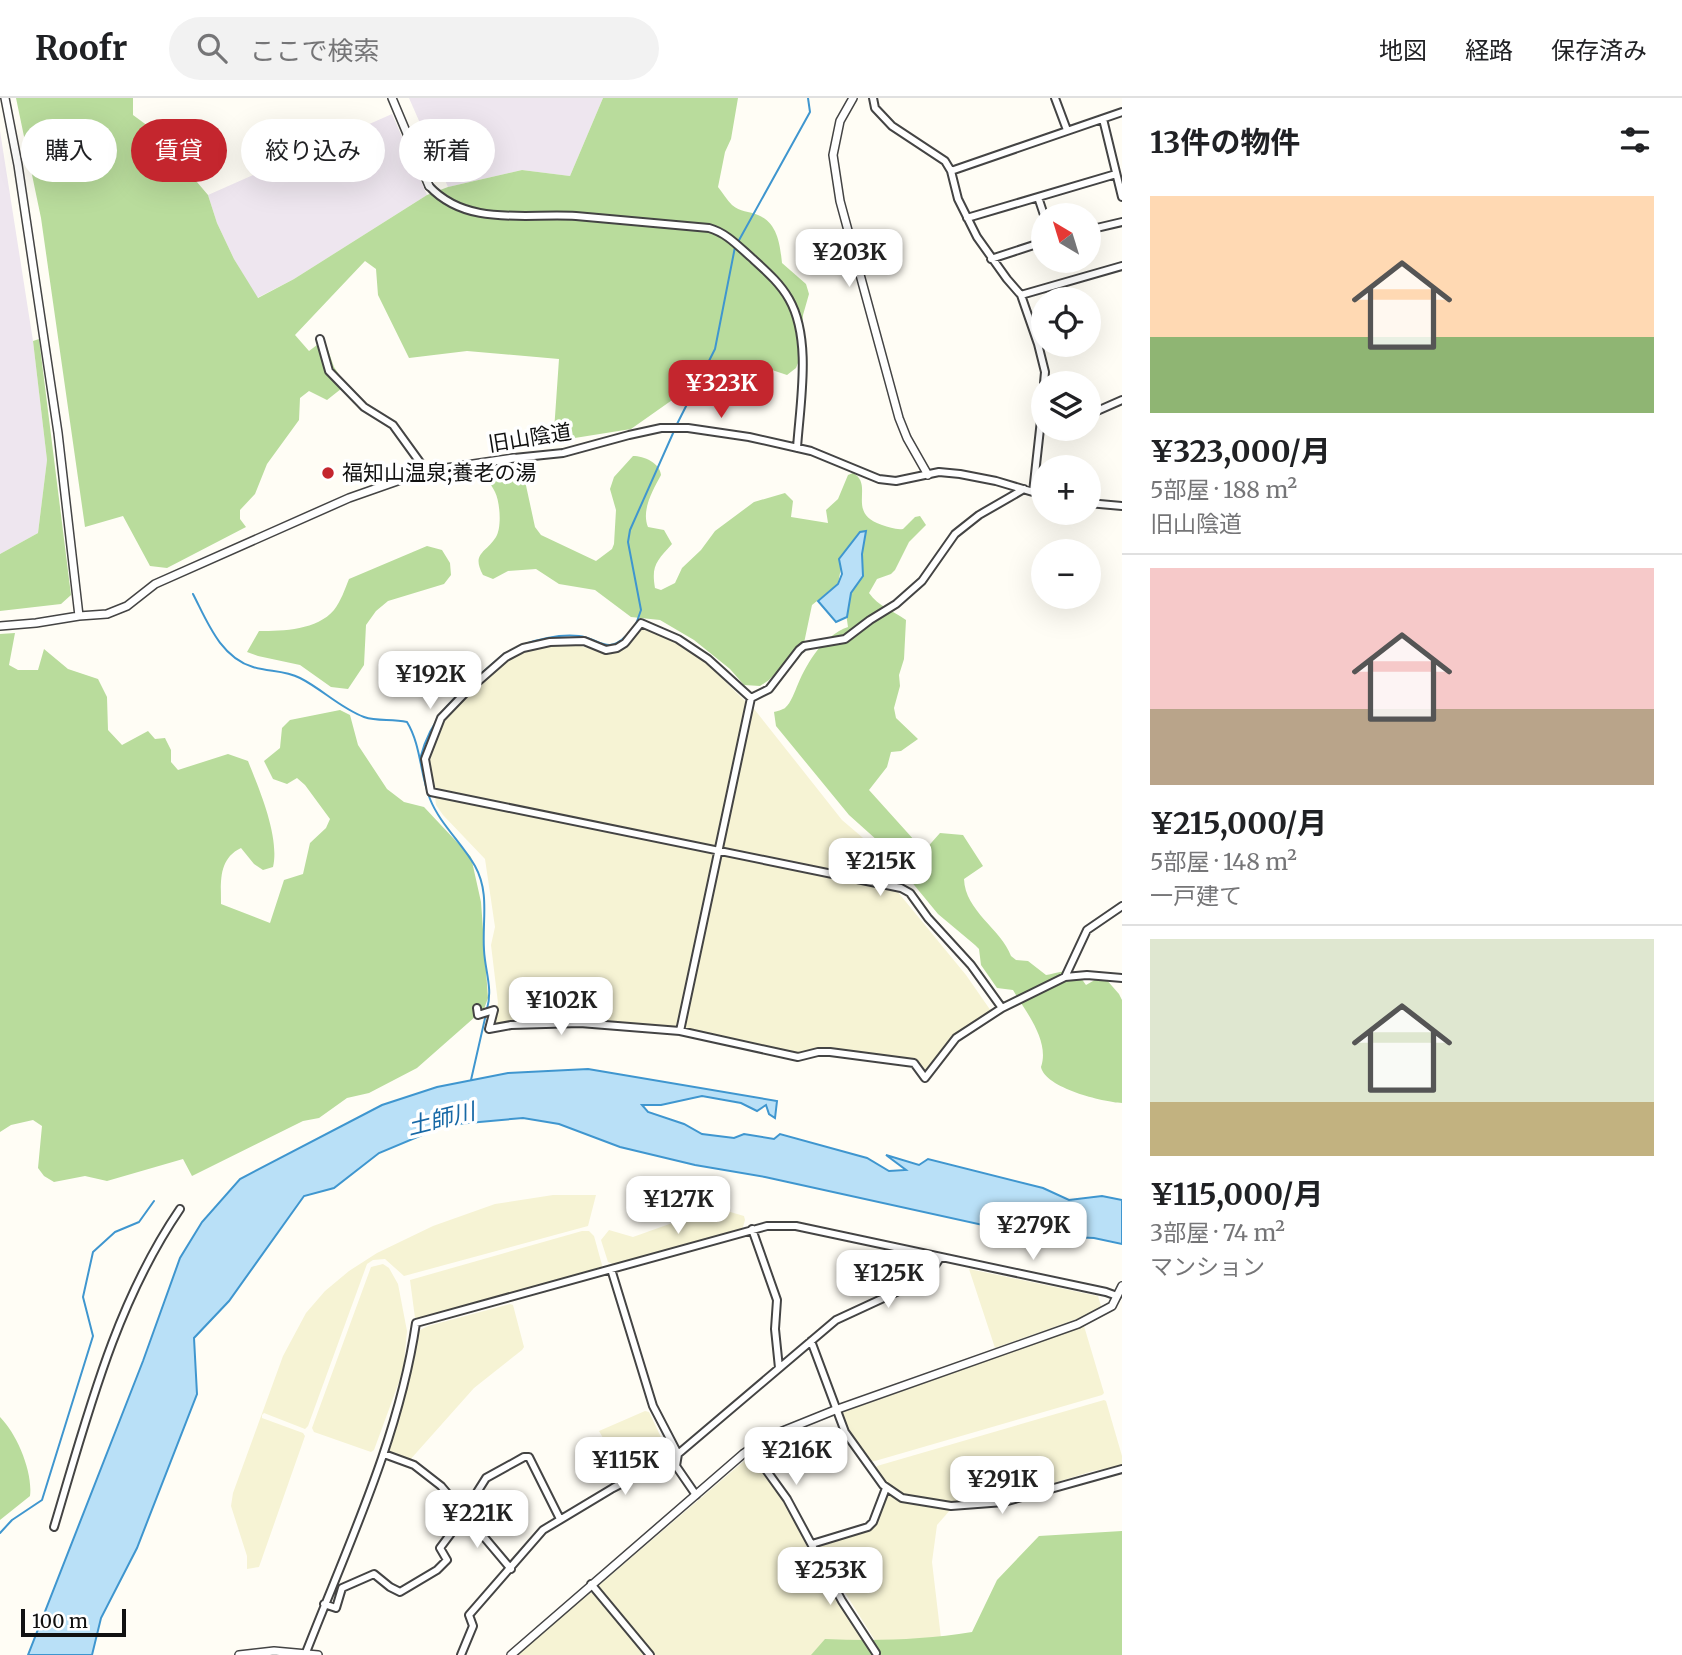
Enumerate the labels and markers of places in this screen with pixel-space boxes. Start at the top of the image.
pin: ¥203K [800,230,898,289]
pin: ¥323K [672,360,770,420]
place label: 福知山温泉;養老の湯 [342,459,536,486]
marker: 福知山温泉;養老の湯 [320,465,336,481]
pin: ¥192K [381,652,479,711]
pin: ¥215K [831,838,929,898]
pin: ¥102K [512,978,610,1037]
pin: ¥127K [629,1176,727,1236]
pin: ¥279K [984,1202,1082,1262]
pin: ¥125K [839,1250,937,1310]
pin: ¥216K [747,1428,845,1487]
pin: ¥115K [576,1438,674,1497]
pin: ¥291K [953,1456,1051,1516]
pin: ¥221K [428,1490,526,1550]
pin: ¥253K [781,1548,879,1607]

